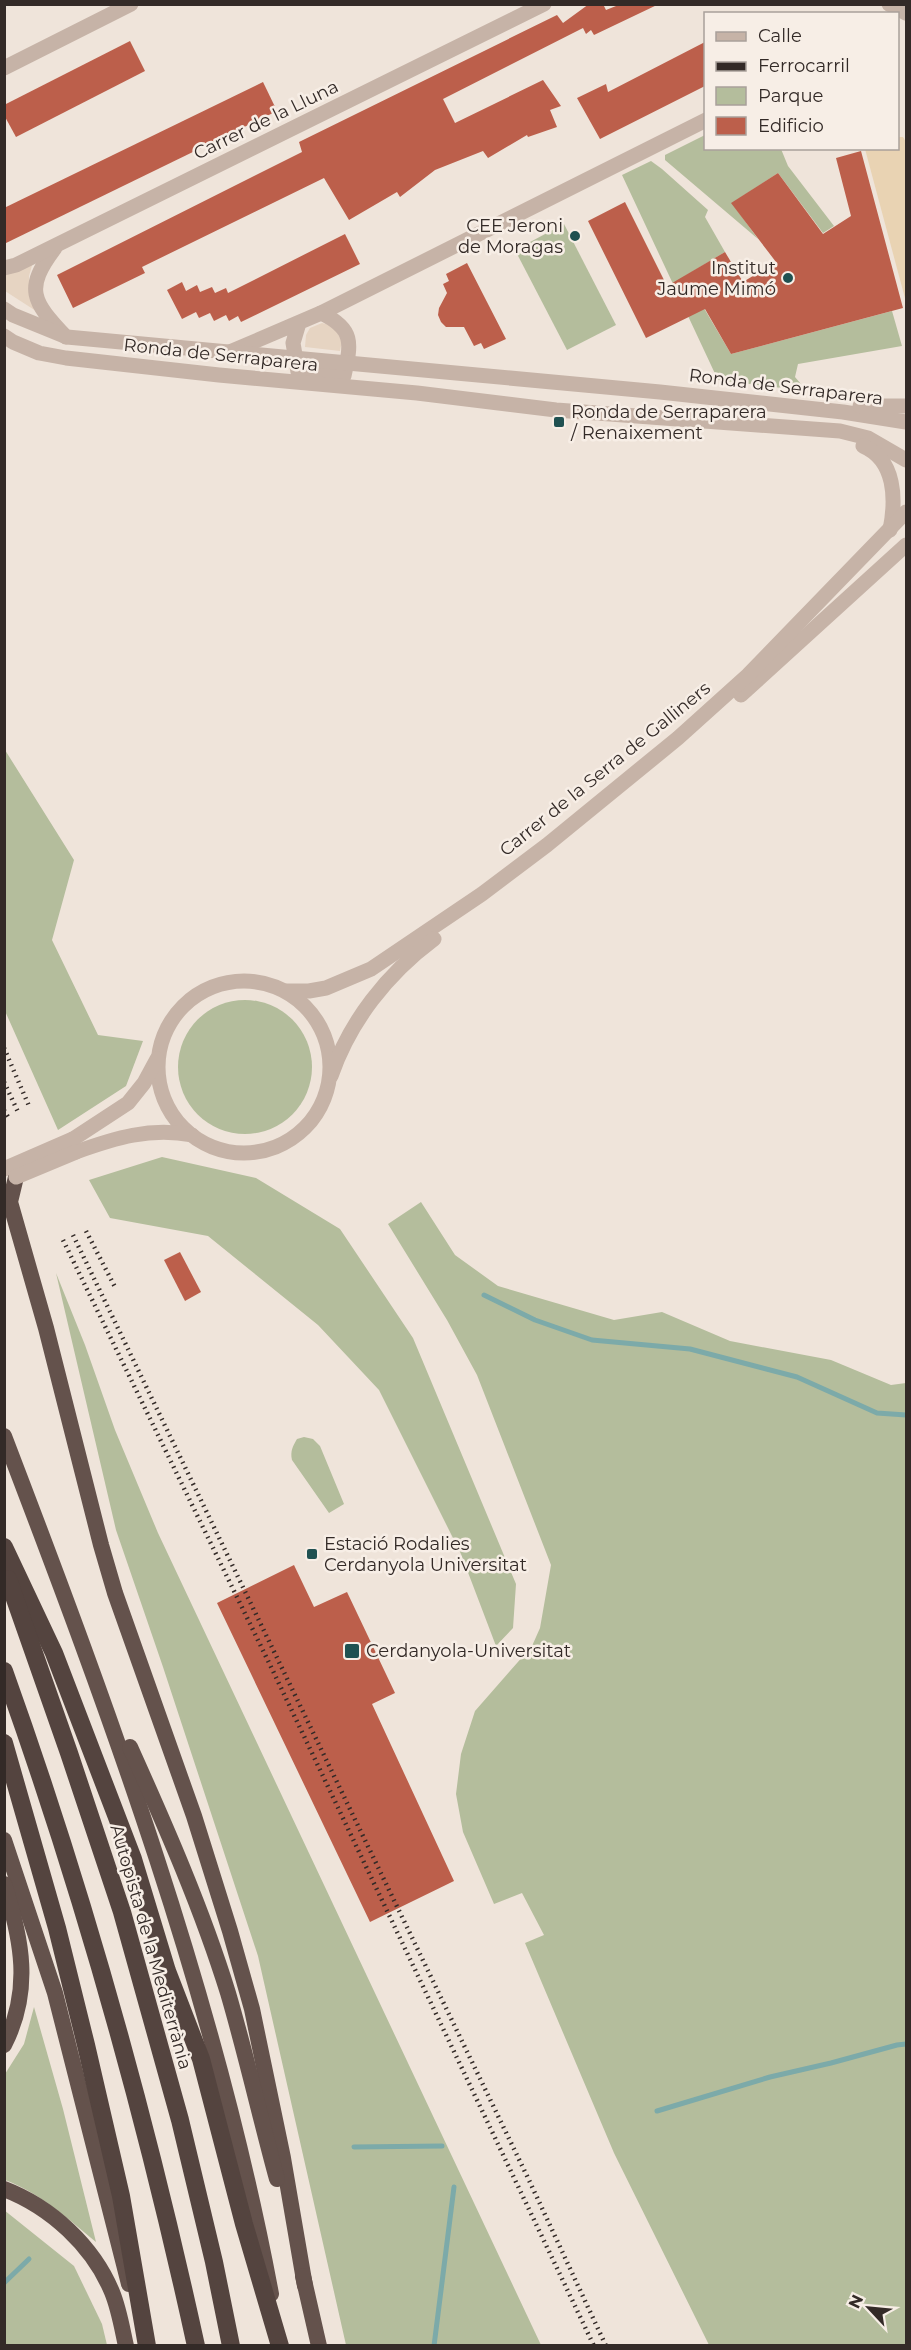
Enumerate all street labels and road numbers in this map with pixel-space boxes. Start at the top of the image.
street label: Carrer de la Lluna [190,75,342,165]
street label: Ronda de Serraparera [123,334,319,376]
street label: Ronda de Serraparera [688,364,884,410]
street label: Carrer de la Serra de Galliners [495,677,715,861]
street label: Autopista de la Mediterrània [105,1822,197,2072]

